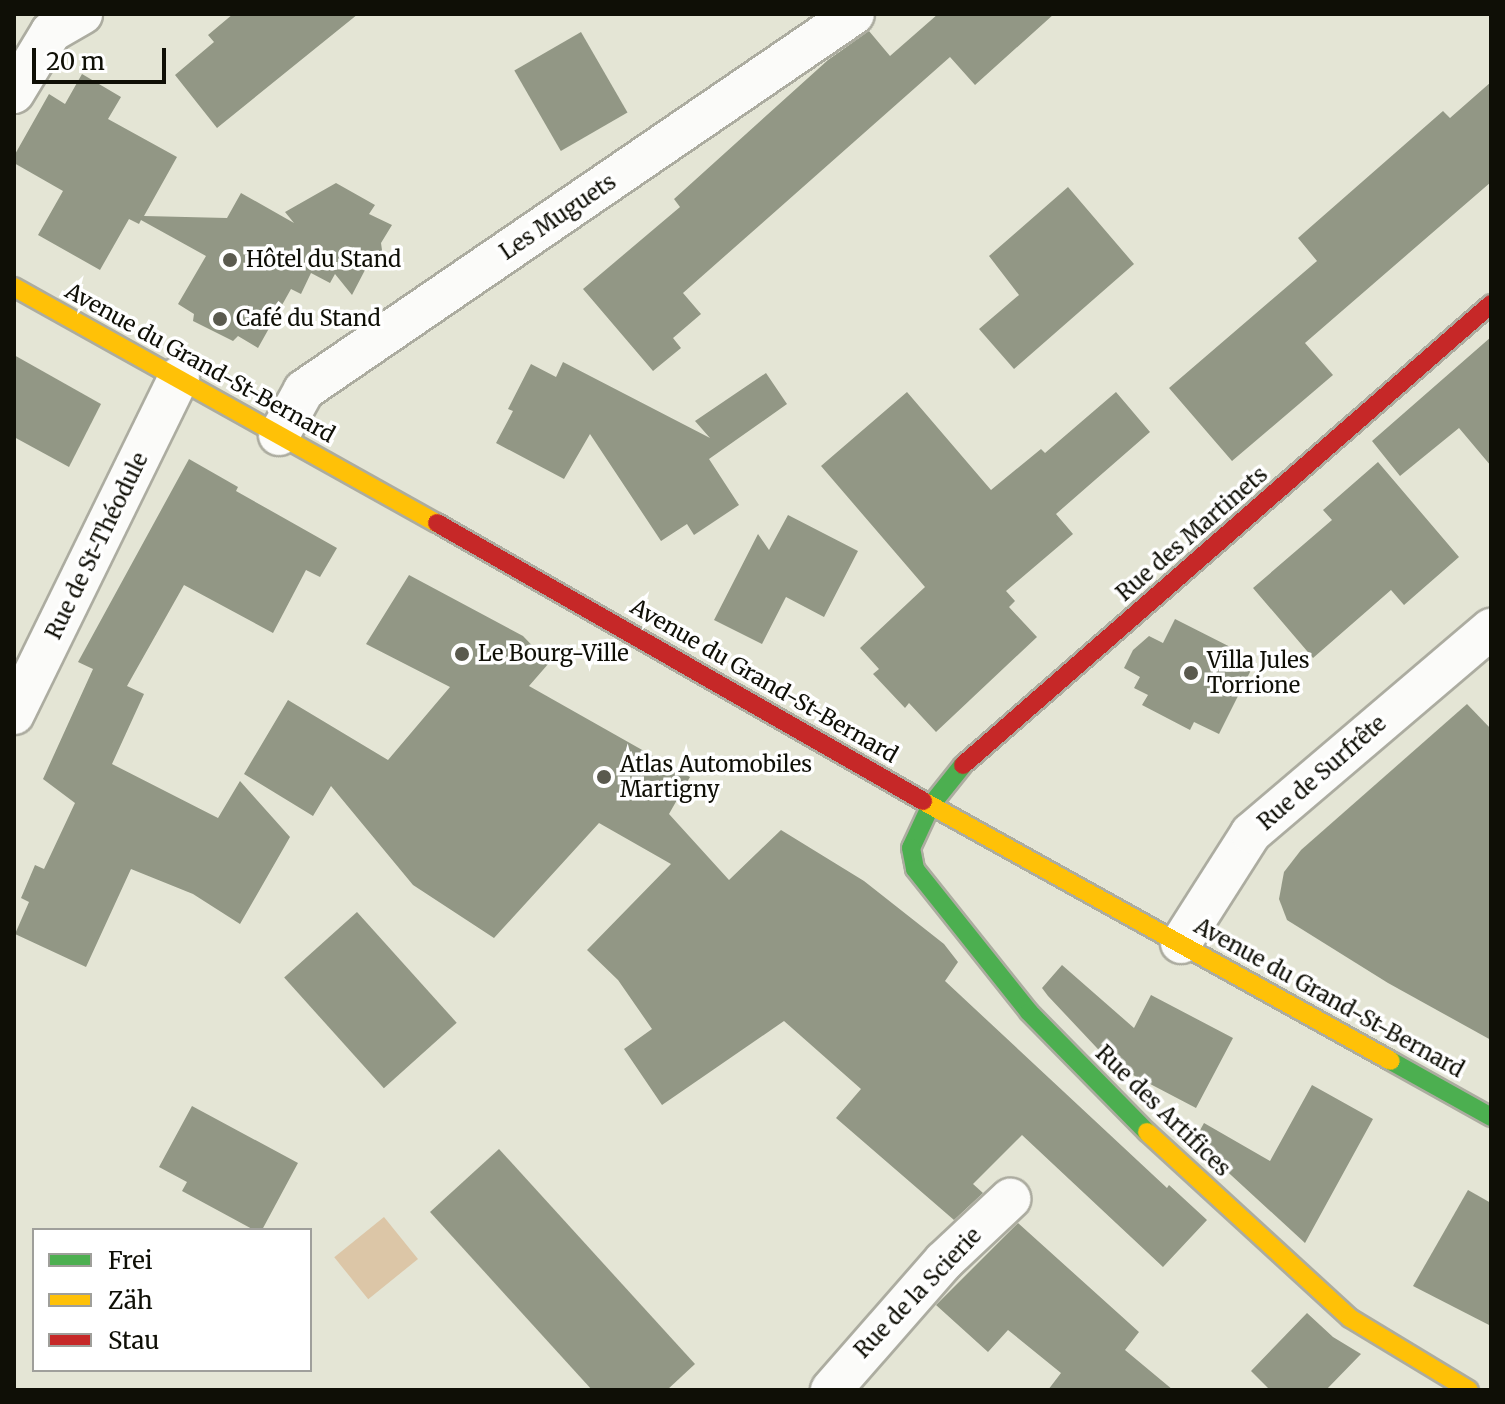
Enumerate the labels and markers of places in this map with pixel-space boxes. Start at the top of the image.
place label: Hôtel du Stand [246,247,401,273]
marker: Hôtel du Stand [221,251,239,269]
place label: Café du Stand [236,306,381,332]
marker: Café du Stand [211,310,229,328]
place label: Le Bourg-Ville [478,641,629,667]
marker: Le Bourg-Ville [453,645,471,663]
place label: Villa Jules Torrione [1207,647,1310,698]
marker: Villa Jules Torrione [1182,664,1200,682]
place label: Atlas Automobiles Martigny [620,751,812,802]
marker: Atlas Automobiles Martigny [595,768,613,786]

